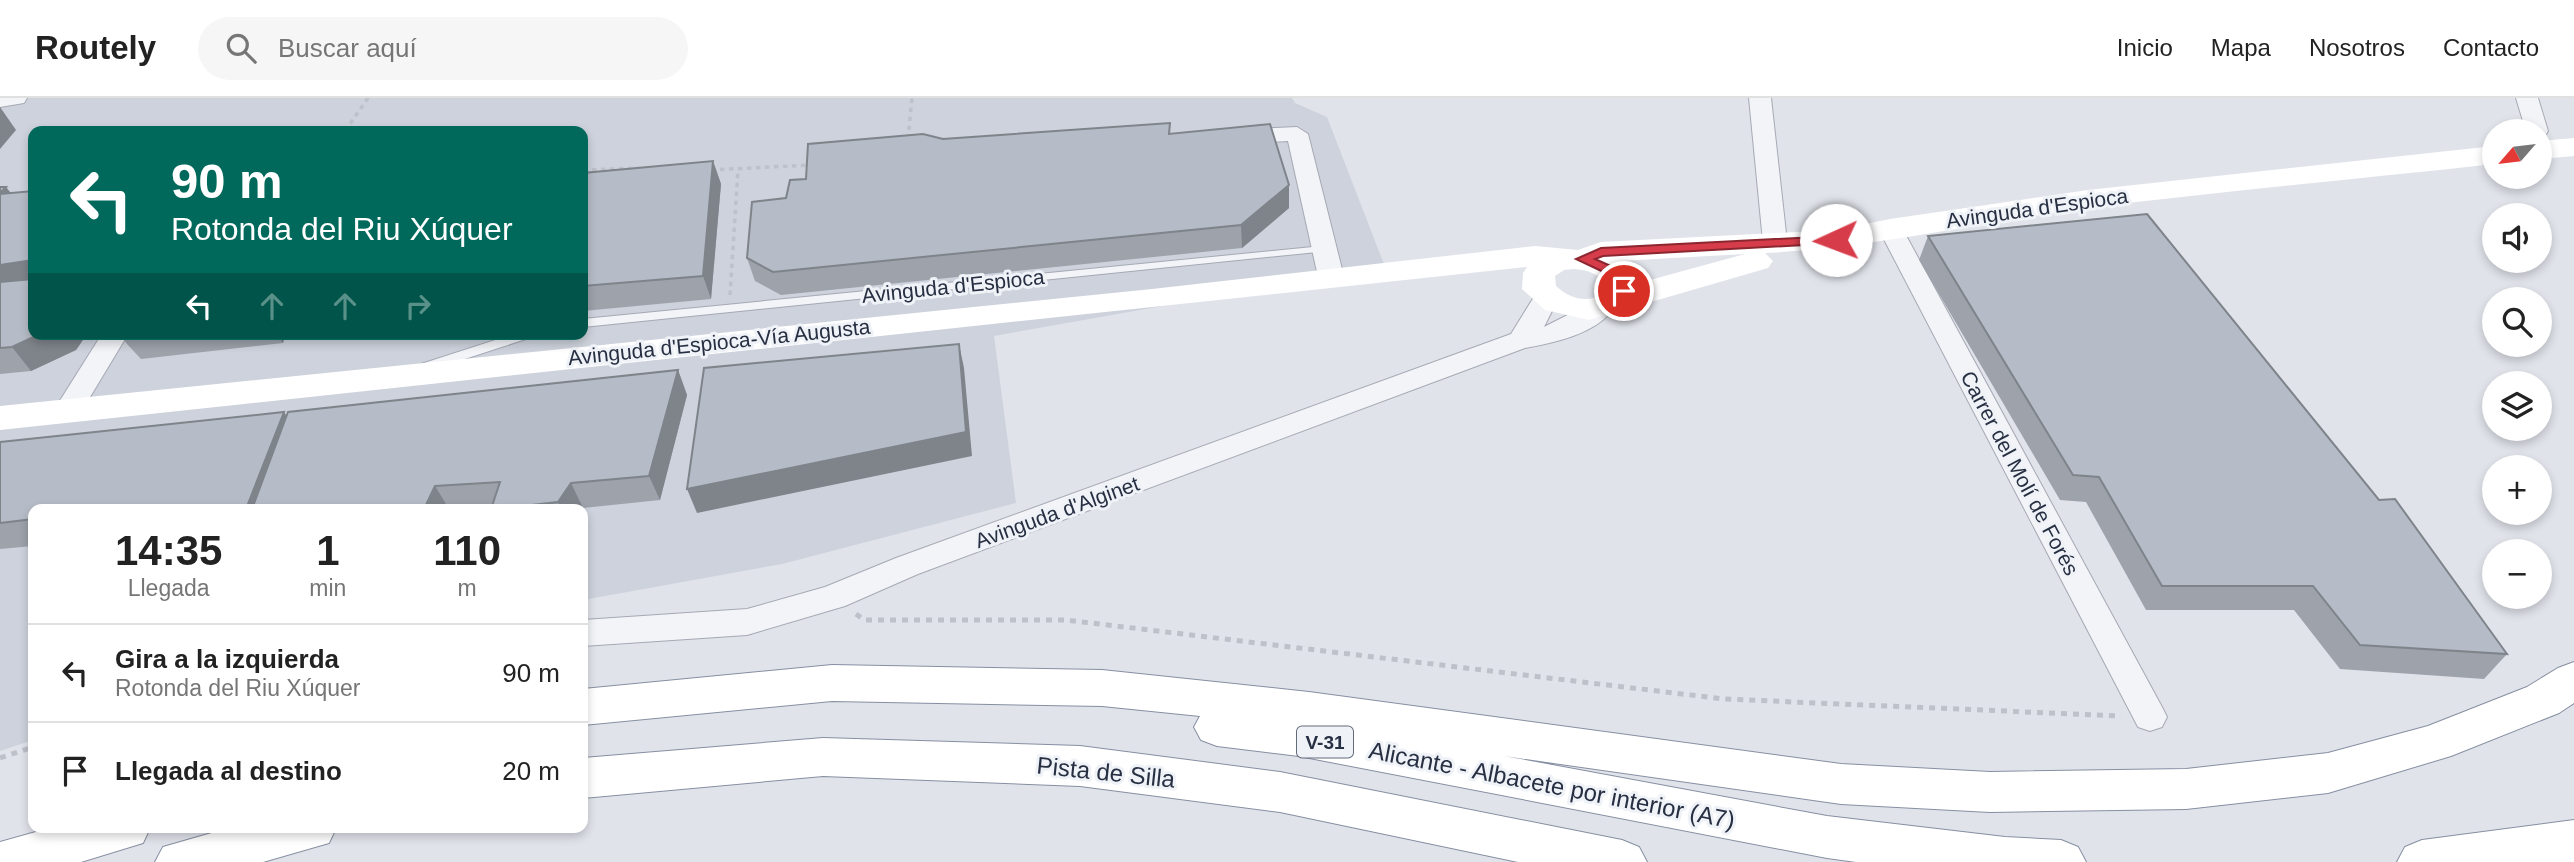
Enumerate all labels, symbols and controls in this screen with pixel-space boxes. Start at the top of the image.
search box [198,17,688,80]
text: Routely [35,29,156,66]
icon: search [222,29,260,67]
text: Buscar aquí [278,33,417,63]
text: Inicio [2117,34,2173,61]
text: Mapa [2211,34,2271,61]
text: Nosotros [2309,34,2405,61]
text: Contacto [2443,34,2539,61]
north arrow [2482,119,2552,189]
map controls [2482,119,2552,609]
icon: left [56,154,147,245]
text: 90 m [171,154,283,208]
street label: Avinguda d'Espioca [1945,184,2130,232]
position arrow [1799,203,1873,277]
button: sound [2482,203,2552,273]
text: Rotonda del Riu Xúquer [171,211,513,247]
pin [1594,261,1654,321]
street label: Avinguda d'Espioca [861,265,1046,307]
icon: arrive [1605,272,1643,310]
icon: left [180,287,218,325]
icon: ahead [253,287,291,325]
icon: ahead [326,287,364,325]
icon: right [399,287,437,325]
button: search [2482,287,2552,357]
street label: Avinguda d'Espioca-Vía Augusta [567,315,872,369]
street label: Carrer del Molí de Forés [1956,367,2084,579]
button: layers [2482,371,2552,441]
button: + [2482,455,2552,525]
street label: Avinguda d'Alginet [972,472,1142,552]
text: 14:35 [115,527,222,574]
text: 1 [316,527,340,574]
text: 110 [433,527,501,574]
button: − [2482,539,2552,609]
text: Llegada [128,575,210,601]
text: min [309,575,346,601]
text: m [458,575,477,601]
text: Gira a la izquierda [115,644,339,674]
icon: left [56,654,94,692]
text: 90 m [502,658,560,688]
text: Rotonda del Riu Xúquer [115,675,361,701]
road number: V-31 [1297,726,1353,758]
street label: Alicante - Albacete por interior (A7) [1367,736,1737,834]
street label: Pista de Silla [1036,751,1177,793]
icon: arrive [56,752,94,790]
text: Llegada al destino [115,756,342,786]
text: 20 m [502,756,560,786]

